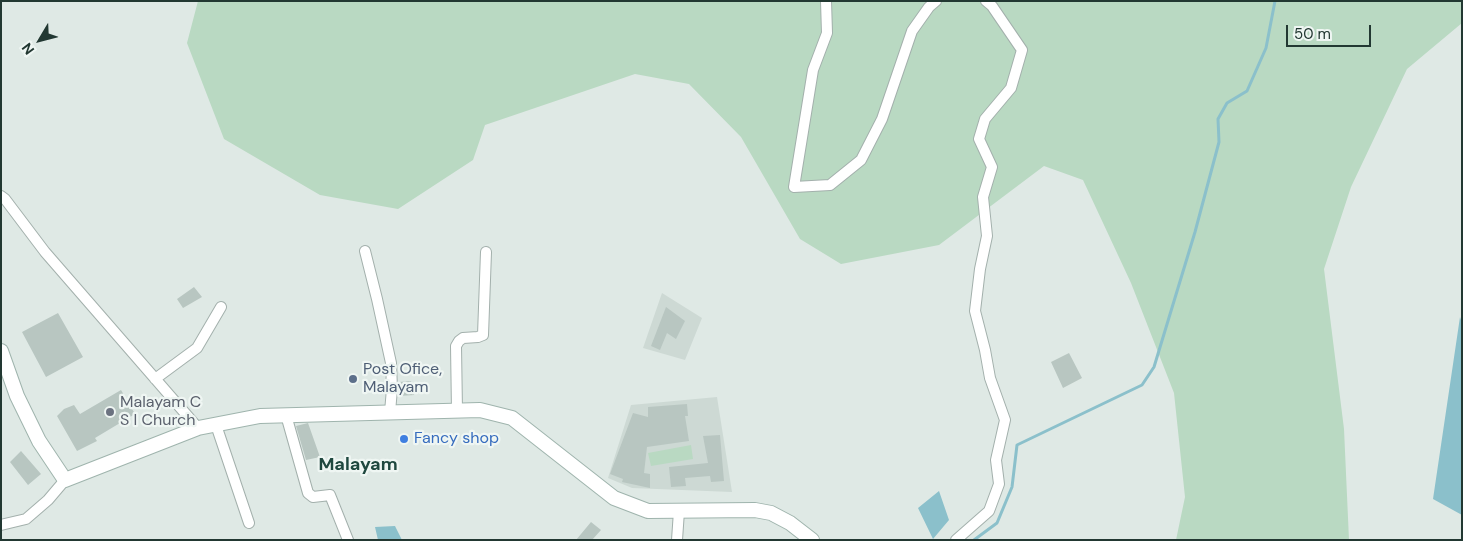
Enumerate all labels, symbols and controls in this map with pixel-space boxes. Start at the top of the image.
north arrow [15,15,65,65]
scale bar [1288,15,1373,47]
text: 50 m [1294,24,1331,44]
text: N [18,40,38,59]
place label: Post Ofice, Malayam [363,360,442,398]
marker: Post Ofice, Malayam [347,373,359,385]
place label: Malayam C S I Church [120,393,201,431]
marker: Malayam C S I Church [104,406,116,418]
place label: Fancy shop [414,429,499,449]
marker: Fancy shop [398,433,410,445]
district label: Malayam [318,454,398,476]

